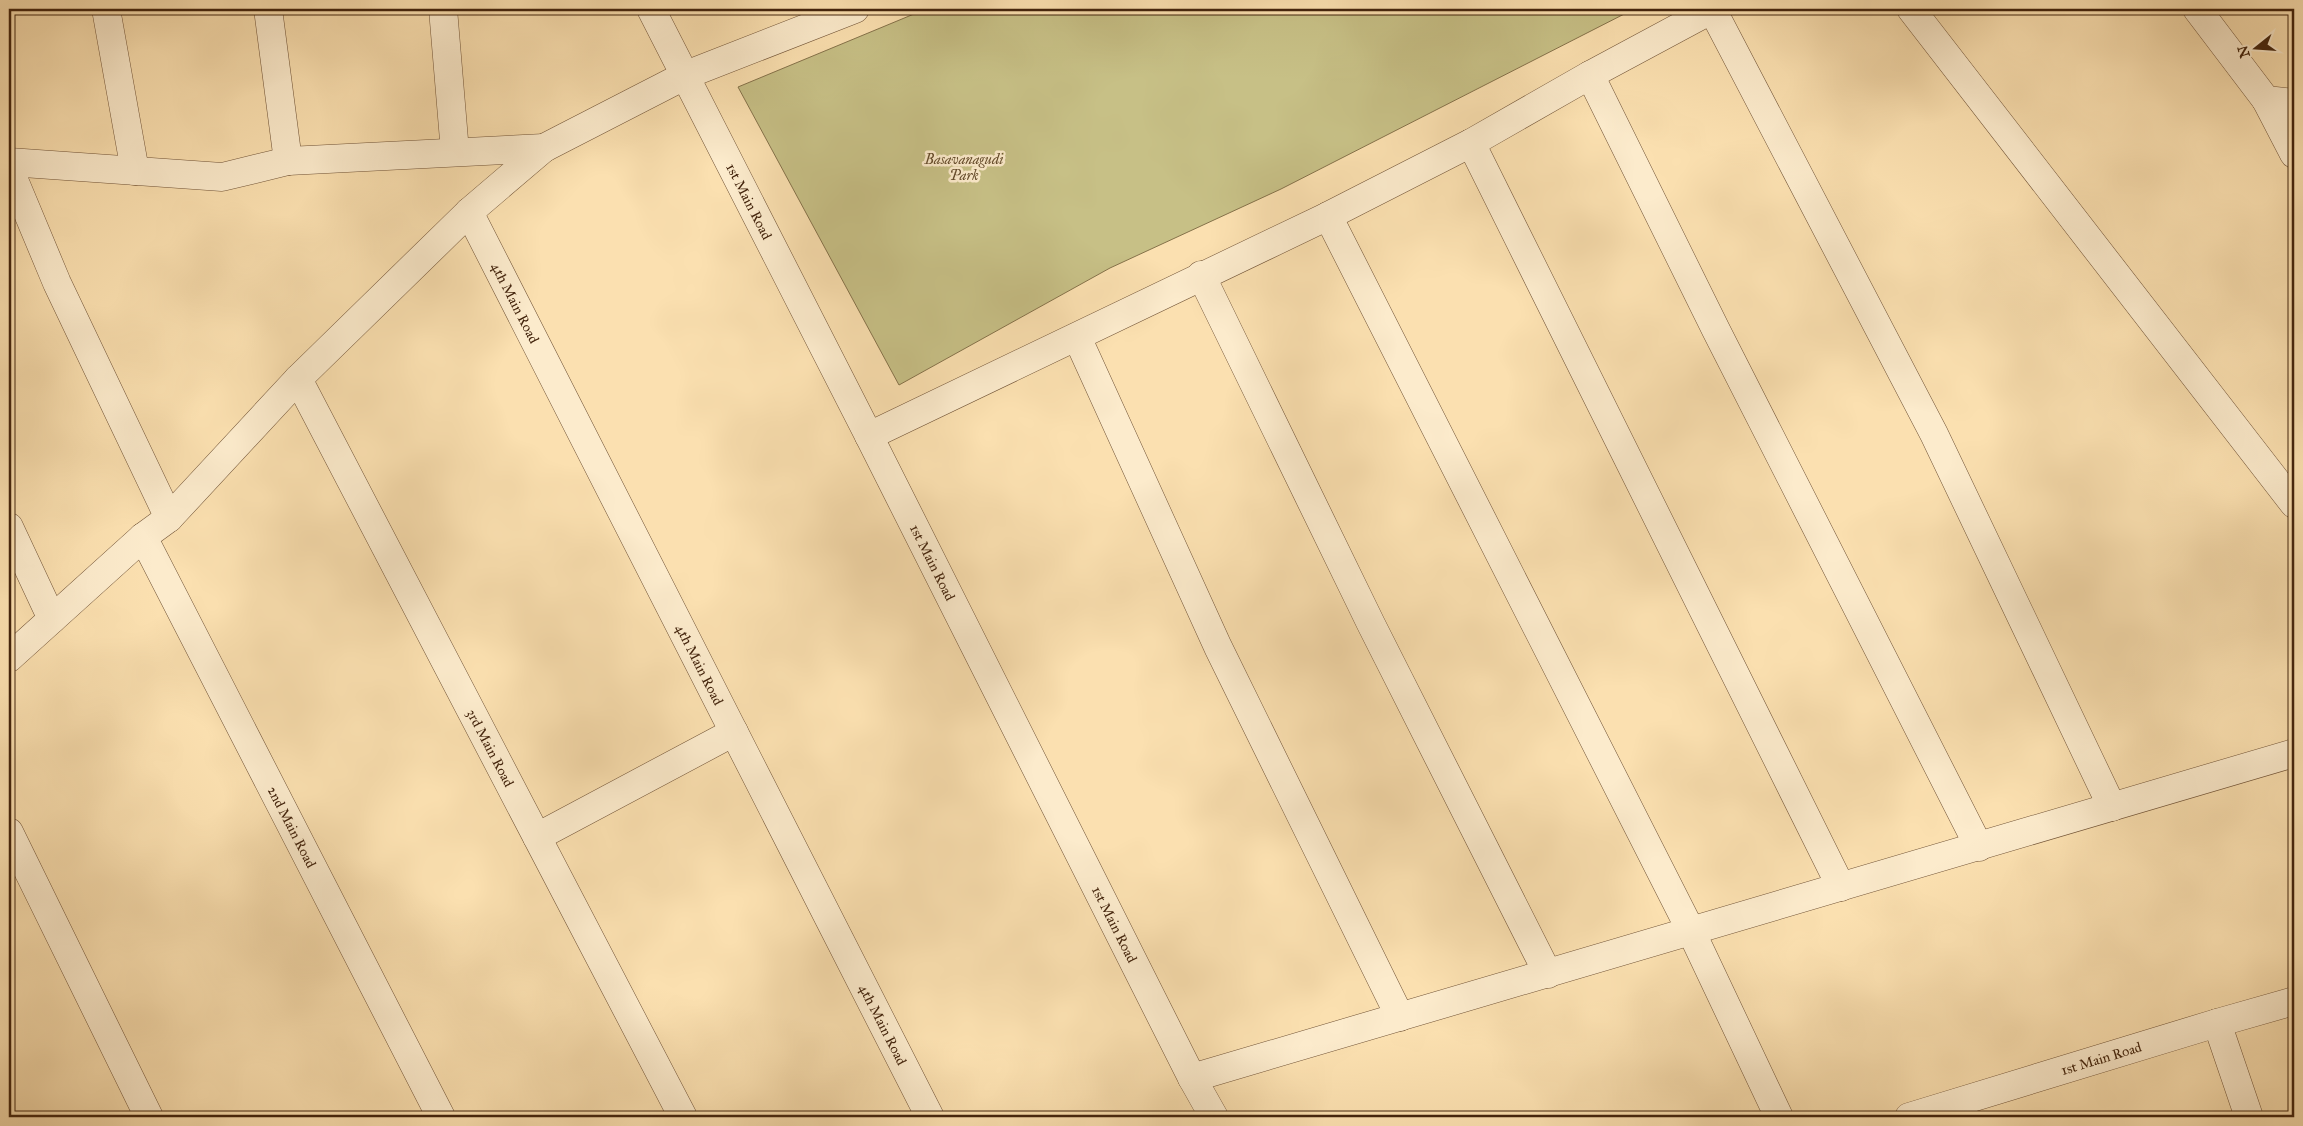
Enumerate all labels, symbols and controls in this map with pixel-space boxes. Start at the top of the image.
north arrow [2230,22,2280,72]
text: N [2234,43,2254,60]
park label: Basavanagudi Park [924,151,1003,184]
street label: 1st Main Road [722,161,775,243]
street label: 4th Main Road [487,260,542,346]
street label: 1st Main Road [906,522,958,604]
street label: 4th Main Road [672,622,727,708]
street label: 3rd Main Road [463,706,517,790]
street label: 2nd Main Road [264,784,319,871]
street label: 1st Main Road [1088,883,1141,966]
street label: 4th Main Road [855,982,910,1068]
street label: 1st Main Road [2059,1039,2144,1079]

